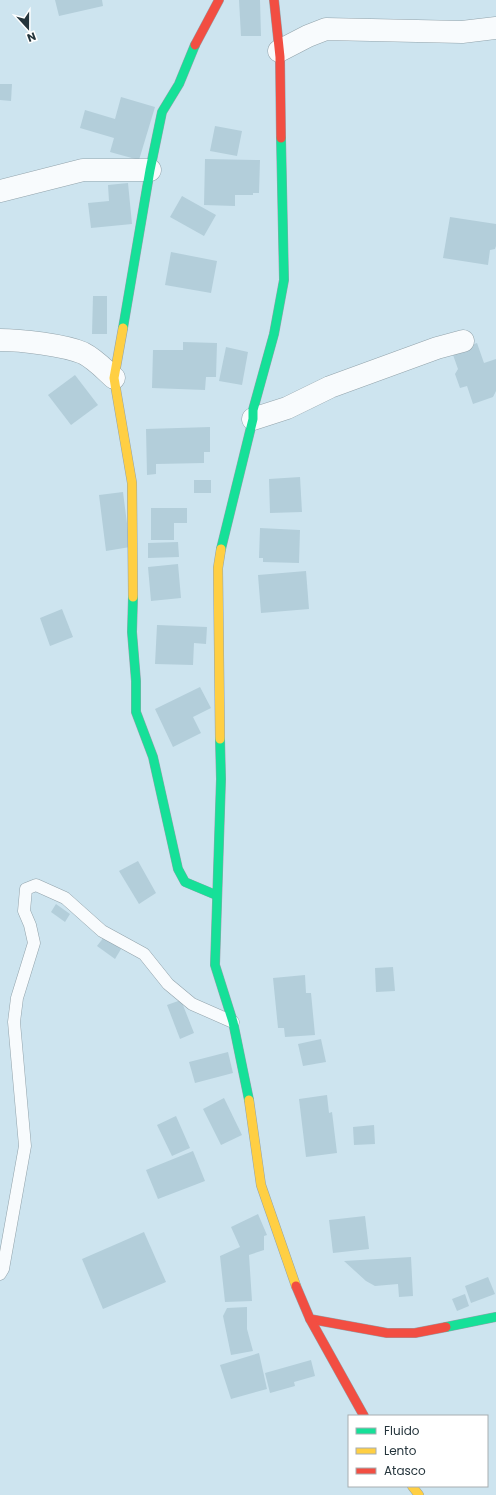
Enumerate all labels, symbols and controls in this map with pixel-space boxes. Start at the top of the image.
north arrow [8,8,48,48]
text: N [25,28,38,46]
legend [348,1415,488,1487]
text: Fluido [384,1422,420,1439]
text: Lento [384,1442,417,1459]
text: Atasco [384,1462,426,1479]

